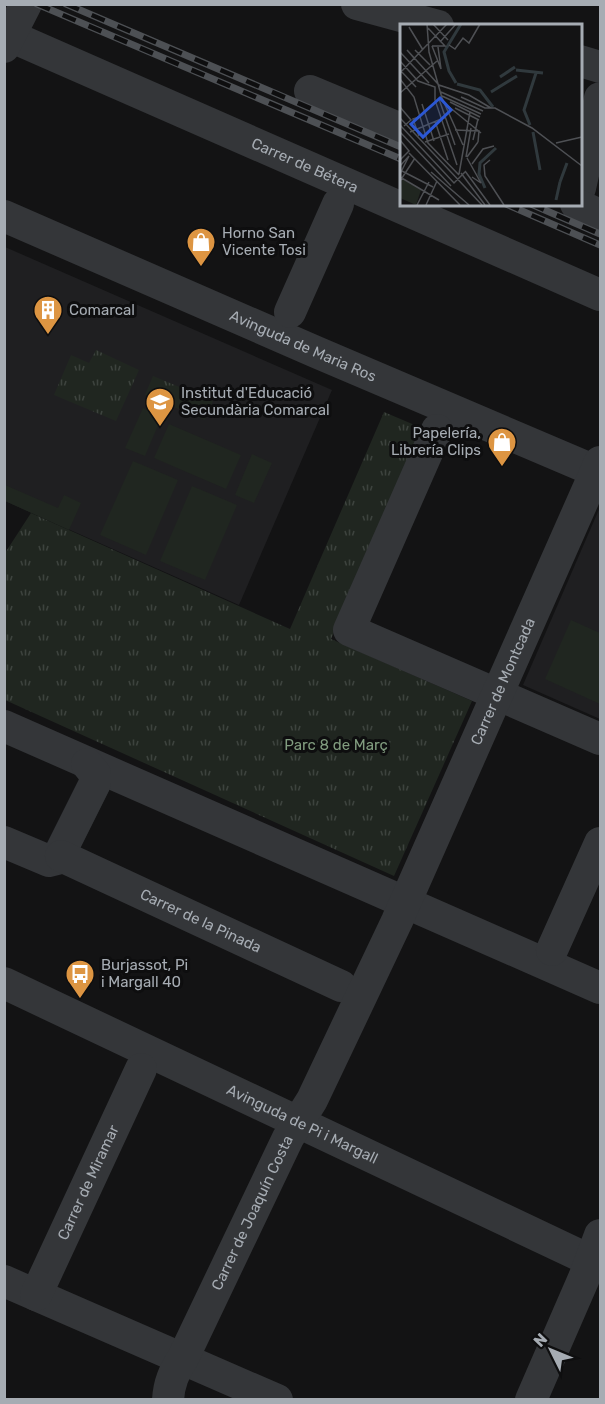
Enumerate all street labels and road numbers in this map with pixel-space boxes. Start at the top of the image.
street label: Carrer de Bétera [249,134,361,197]
street label: Avinguda de Maria Ros [227,306,379,386]
street label: Carrer de Montcada [467,615,539,748]
street label: Carrer de la Pinada [137,885,264,957]
street label: Avinguda de Pi i Margall [224,1081,381,1168]
street label: Carrer de Miramar [54,1122,123,1243]
street label: Carrer de Joaquín Costa [208,1133,297,1293]

